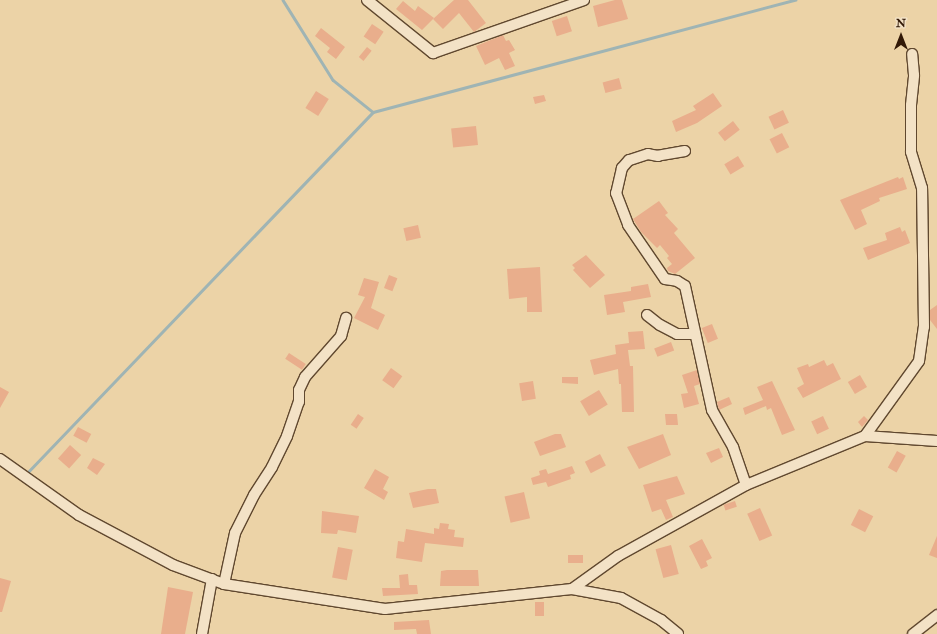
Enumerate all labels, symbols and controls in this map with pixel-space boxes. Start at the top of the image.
north arrow [881,16,921,56]
text: N [896,17,906,30]

